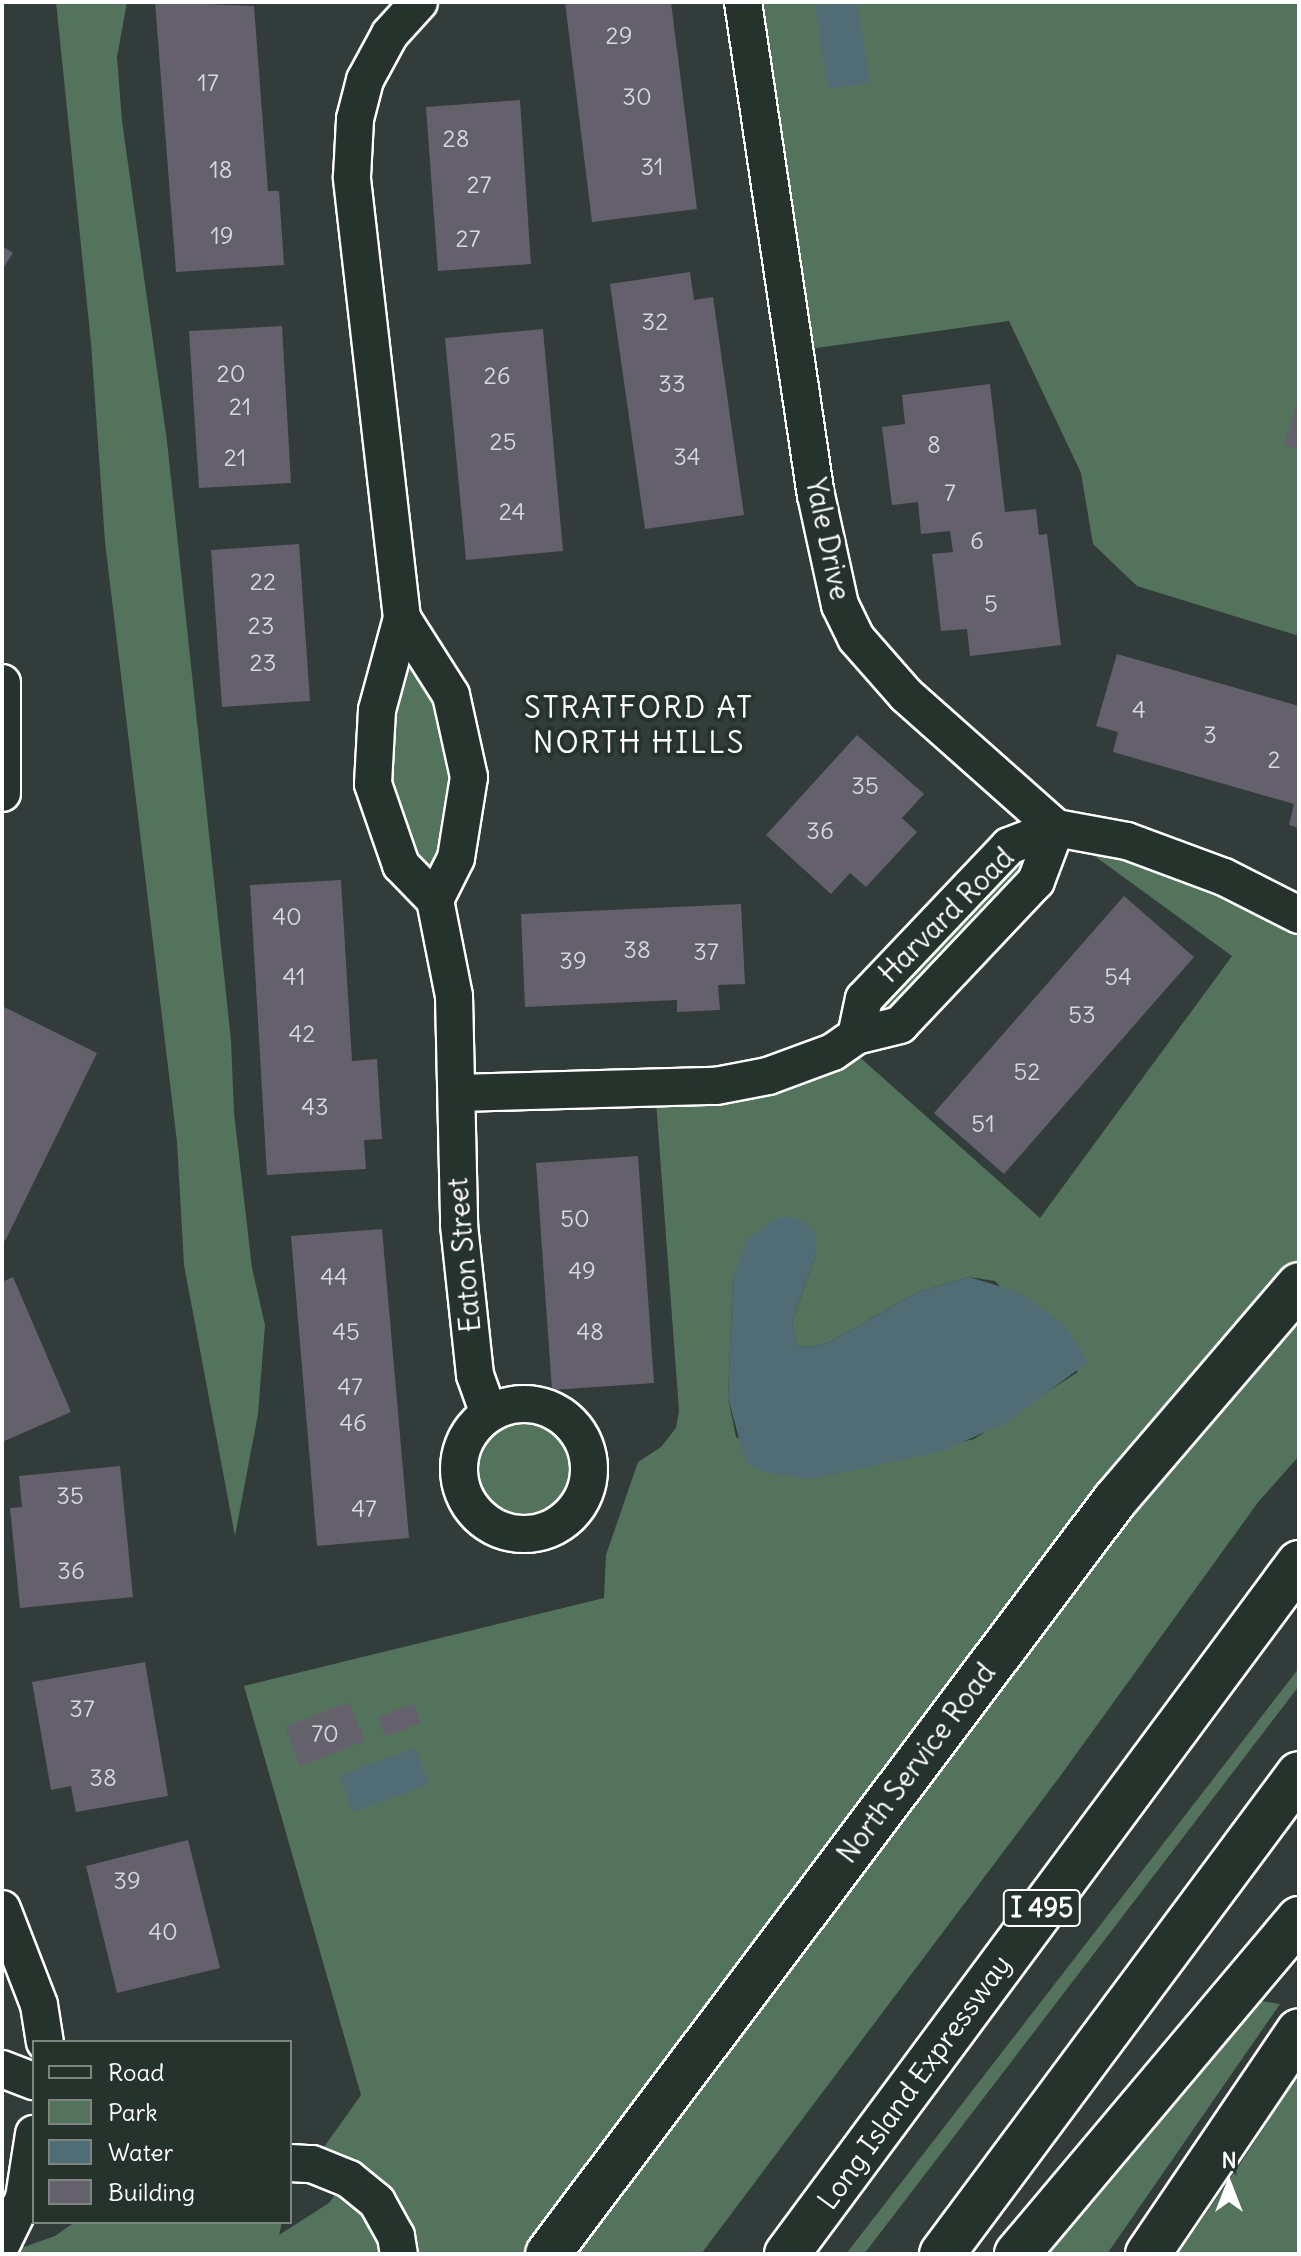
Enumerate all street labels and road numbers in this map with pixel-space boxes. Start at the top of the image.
street label: Yale Drive [799,475,857,603]
street label: Harvard Road [872,841,1020,989]
street label: Eaton Street [441,1176,487,1334]
street label: North Service Road [830,1656,1002,1870]
road number: I 495 [1002,1886,1082,1930]
street label: Long Island Expressway [810,1948,1018,2216]

